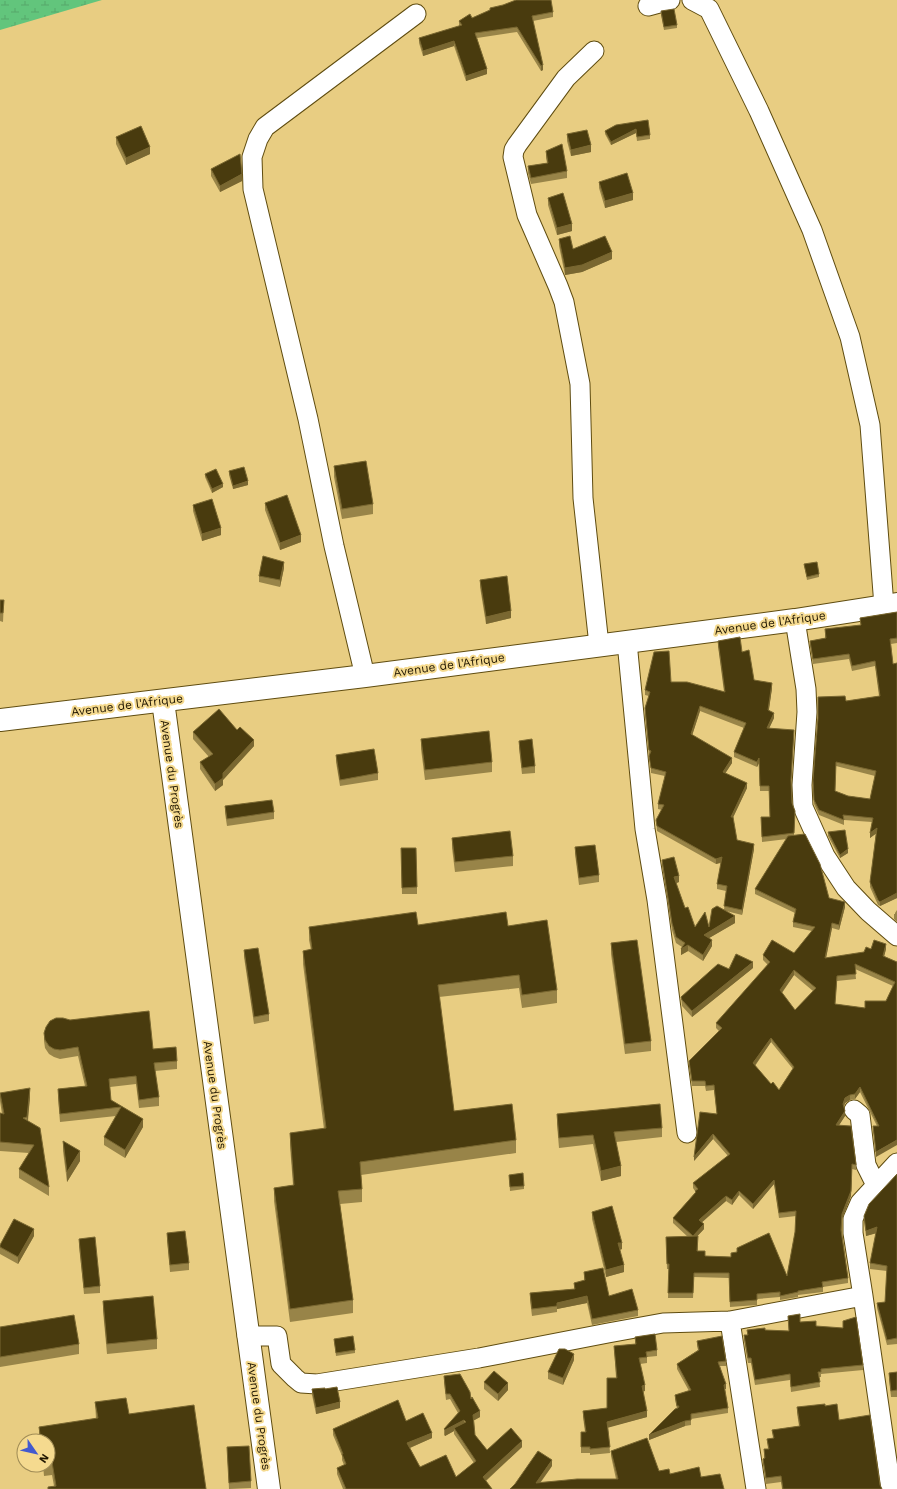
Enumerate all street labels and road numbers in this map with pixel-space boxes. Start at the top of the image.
street label: Avenue de l'Afrique [713,608,827,638]
street label: Avenue de l'Afrique [392,650,506,680]
street label: Avenue de l'Afrique [70,691,184,719]
street label: Avenue du Progrès [157,719,187,829]
street label: Avenue du Progrès [200,1040,230,1150]
street label: Avenue du Progrès [244,1361,274,1471]

